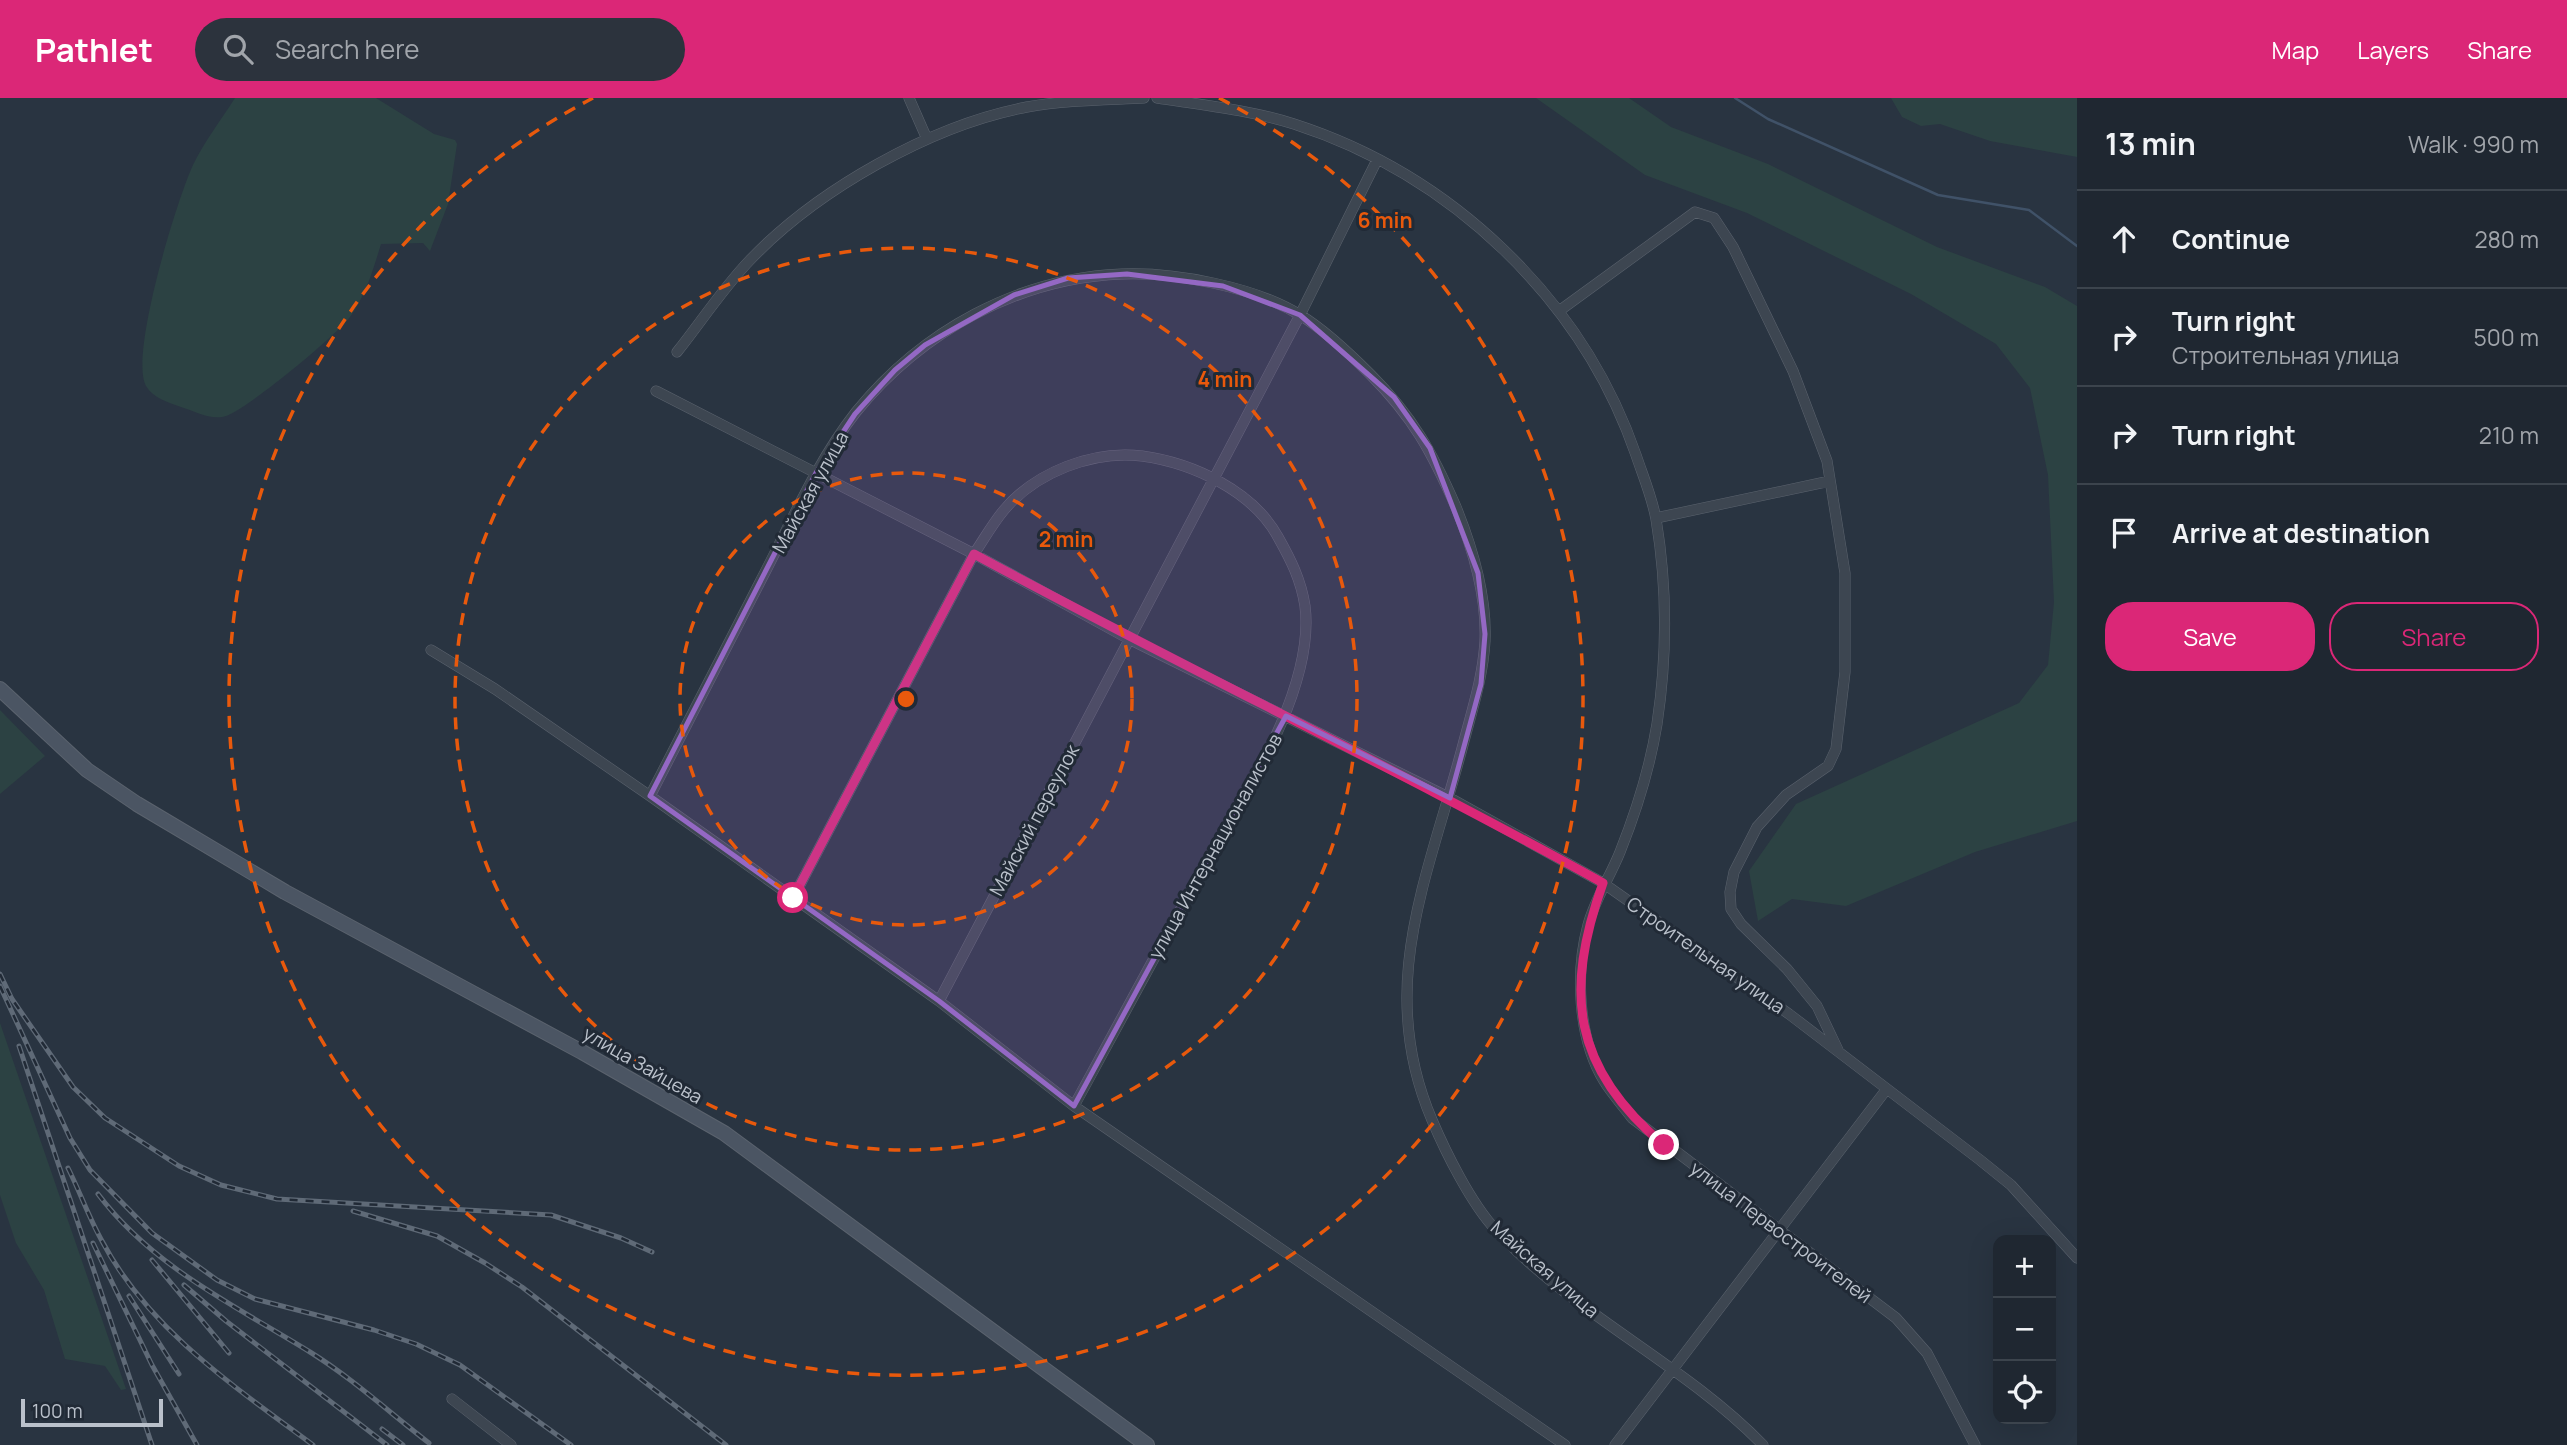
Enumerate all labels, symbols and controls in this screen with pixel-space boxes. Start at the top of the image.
search box [195,18,685,81]
text: Pathlet [35,27,153,72]
icon: search [219,30,257,68]
text: Search here [275,31,420,67]
text: Map [2272,33,2319,66]
text: Layers [2357,33,2429,66]
text: Share [2467,33,2532,66]
text: 13 min [2105,123,2196,164]
text: Walk · 990 m [2408,128,2539,160]
text: 6 min [1357,206,1413,234]
icon: ahead [2105,220,2143,258]
text: Continue [2172,221,2290,257]
text: 280 m [2474,223,2539,255]
text: Turn right [2172,303,2296,339]
icon: right [2105,318,2143,356]
text: 500 m [2474,321,2539,353]
text: Строительная улица [2172,339,2399,371]
text: 4 min [1198,365,1252,393]
icon: right [2105,416,2143,454]
text: Turn right [2172,417,2296,453]
text: 210 m [2479,419,2539,451]
street label: Майская улица [766,426,854,558]
icon: arrive [2105,514,2143,552]
text: Arrive at destination [2172,515,2430,551]
text: 2 min [1039,525,1093,553]
button: Save [2105,602,2315,671]
button: Share [2329,602,2539,671]
centre of rings [894,687,918,711]
street label: улица Интернационалистов [1142,729,1288,963]
street label: Майский переулок [983,739,1085,900]
route start [777,882,808,913]
street label: Строительная улица [1622,890,1790,1020]
street label: улица Зайцева [579,1020,707,1110]
route end [1648,1129,1679,1160]
street label: улица Первостроителей [1685,1155,1877,1309]
street label: Майская улица [1485,1215,1605,1323]
map controls [1993,1235,2056,1424]
button: + [1993,1235,2056,1298]
button: − [1993,1298,2056,1361]
button: locate [1993,1361,2056,1424]
scale bar [21,1396,163,1428]
text: 100 m [32,1398,83,1424]

